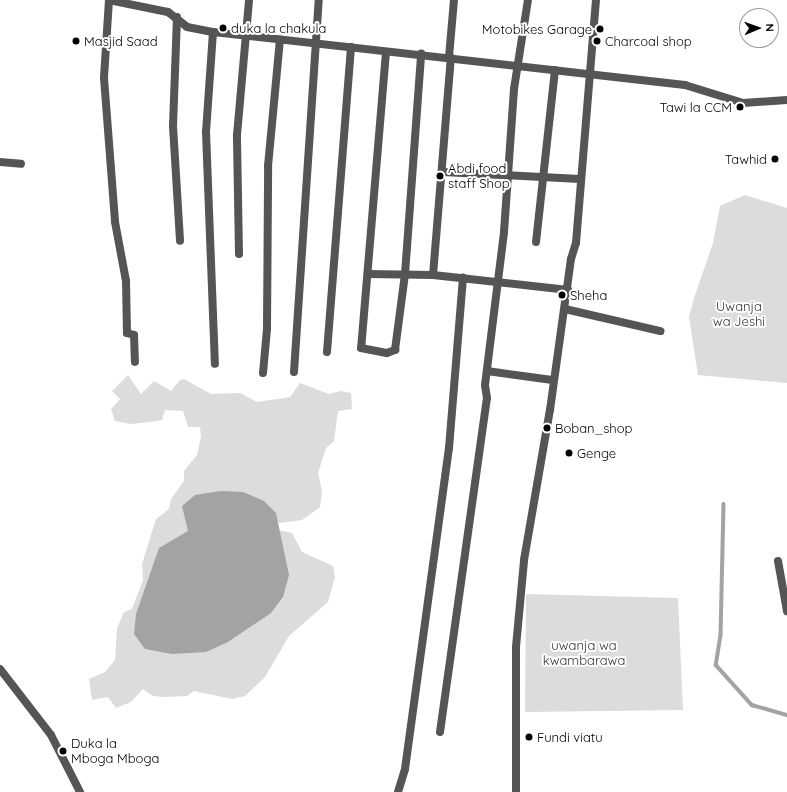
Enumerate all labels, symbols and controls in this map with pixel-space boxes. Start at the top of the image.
north arrow [739,8,779,48]
place label: duka la chakula [231,20,326,36]
place label: Motobikes Garage [482,21,592,37]
marker: duka la chakula [218,23,228,33]
text: N [763,23,777,32]
marker: Motobikes Garage [595,24,605,34]
place label: Masjid Saad [84,33,158,49]
place label: Charcoal shop [605,33,692,49]
marker: Masjid Saad [71,36,81,46]
marker: Charcoal shop [592,36,602,46]
place label: Tawi la CCM [659,99,732,115]
marker: Tawi la CCM [735,102,745,112]
place label: Tawhid [725,151,767,167]
marker: Tawhid [770,154,780,164]
place label: Abdi food staff Shop [448,161,510,192]
marker: Abdi food staff Shop [435,171,445,181]
place label: Sheha [570,287,607,303]
marker: Sheha [557,290,567,300]
park label: Uwanja wa Jeshi [713,299,765,330]
place label: Boban_shop [555,420,632,436]
marker: Boban_shop [542,423,552,433]
place label: Genge [577,445,616,461]
marker: Genge [564,448,574,458]
park label: uwanja wa kwambarawa [543,638,625,669]
place label: Fundi viatu [537,729,603,745]
marker: Fundi viatu [524,732,534,742]
place label: Duka la Mboga Mboga [71,736,159,767]
marker: Duka la Mboga Mboga [58,746,68,756]

